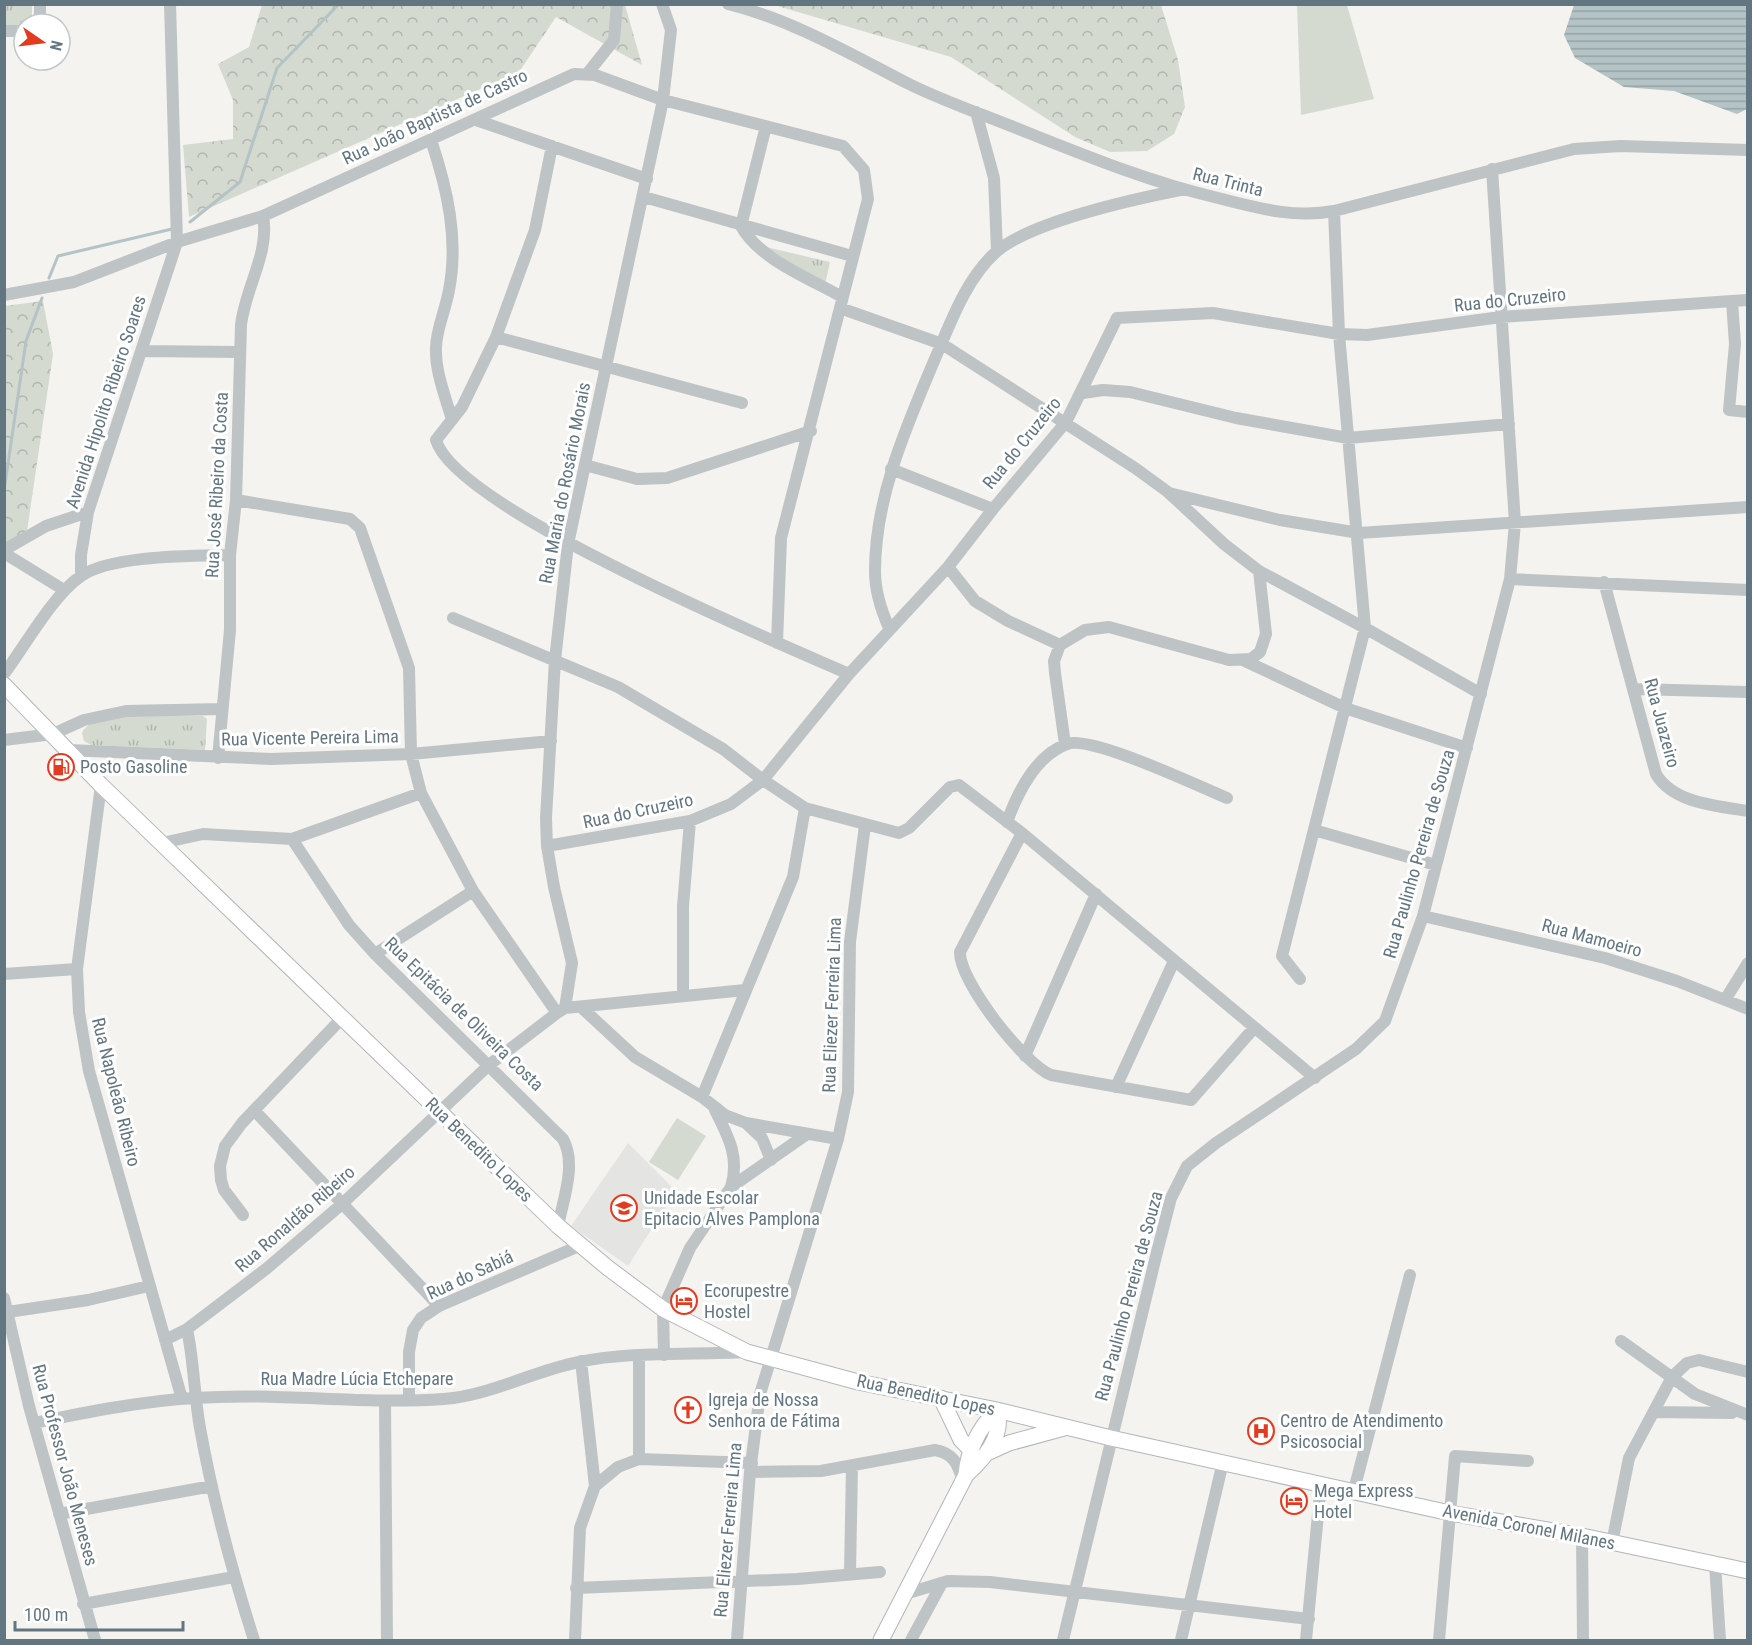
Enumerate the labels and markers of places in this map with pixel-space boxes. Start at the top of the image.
fuel station icon: Posto Gasoline [46,752,76,782]
place label: Posto Gasoline [80,756,187,777]
place label: Unidade Escolar Epitacio Alves Pamplona [644,1187,820,1229]
school or university icon: Unidade Escolar Epitacio Alves Pamplona [609,1193,639,1223]
place label: Ecorupestre Hostel [704,1280,789,1322]
hotel icon: Ecorupestre Hostel [669,1286,699,1316]
place label: Igreja de Nossa Senhora de Fátima [708,1389,840,1431]
church icon: Igreja de Nossa Senhora de Fátima [673,1395,703,1425]
place label: Centro de Atendimento Psicosocial [1280,1410,1443,1452]
hospital icon: Centro de Atendimento Psicosocial [1246,1416,1276,1446]
place label: Mega Express Hotel [1314,1480,1414,1522]
hotel icon: Mega Express Hotel [1279,1486,1309,1516]

